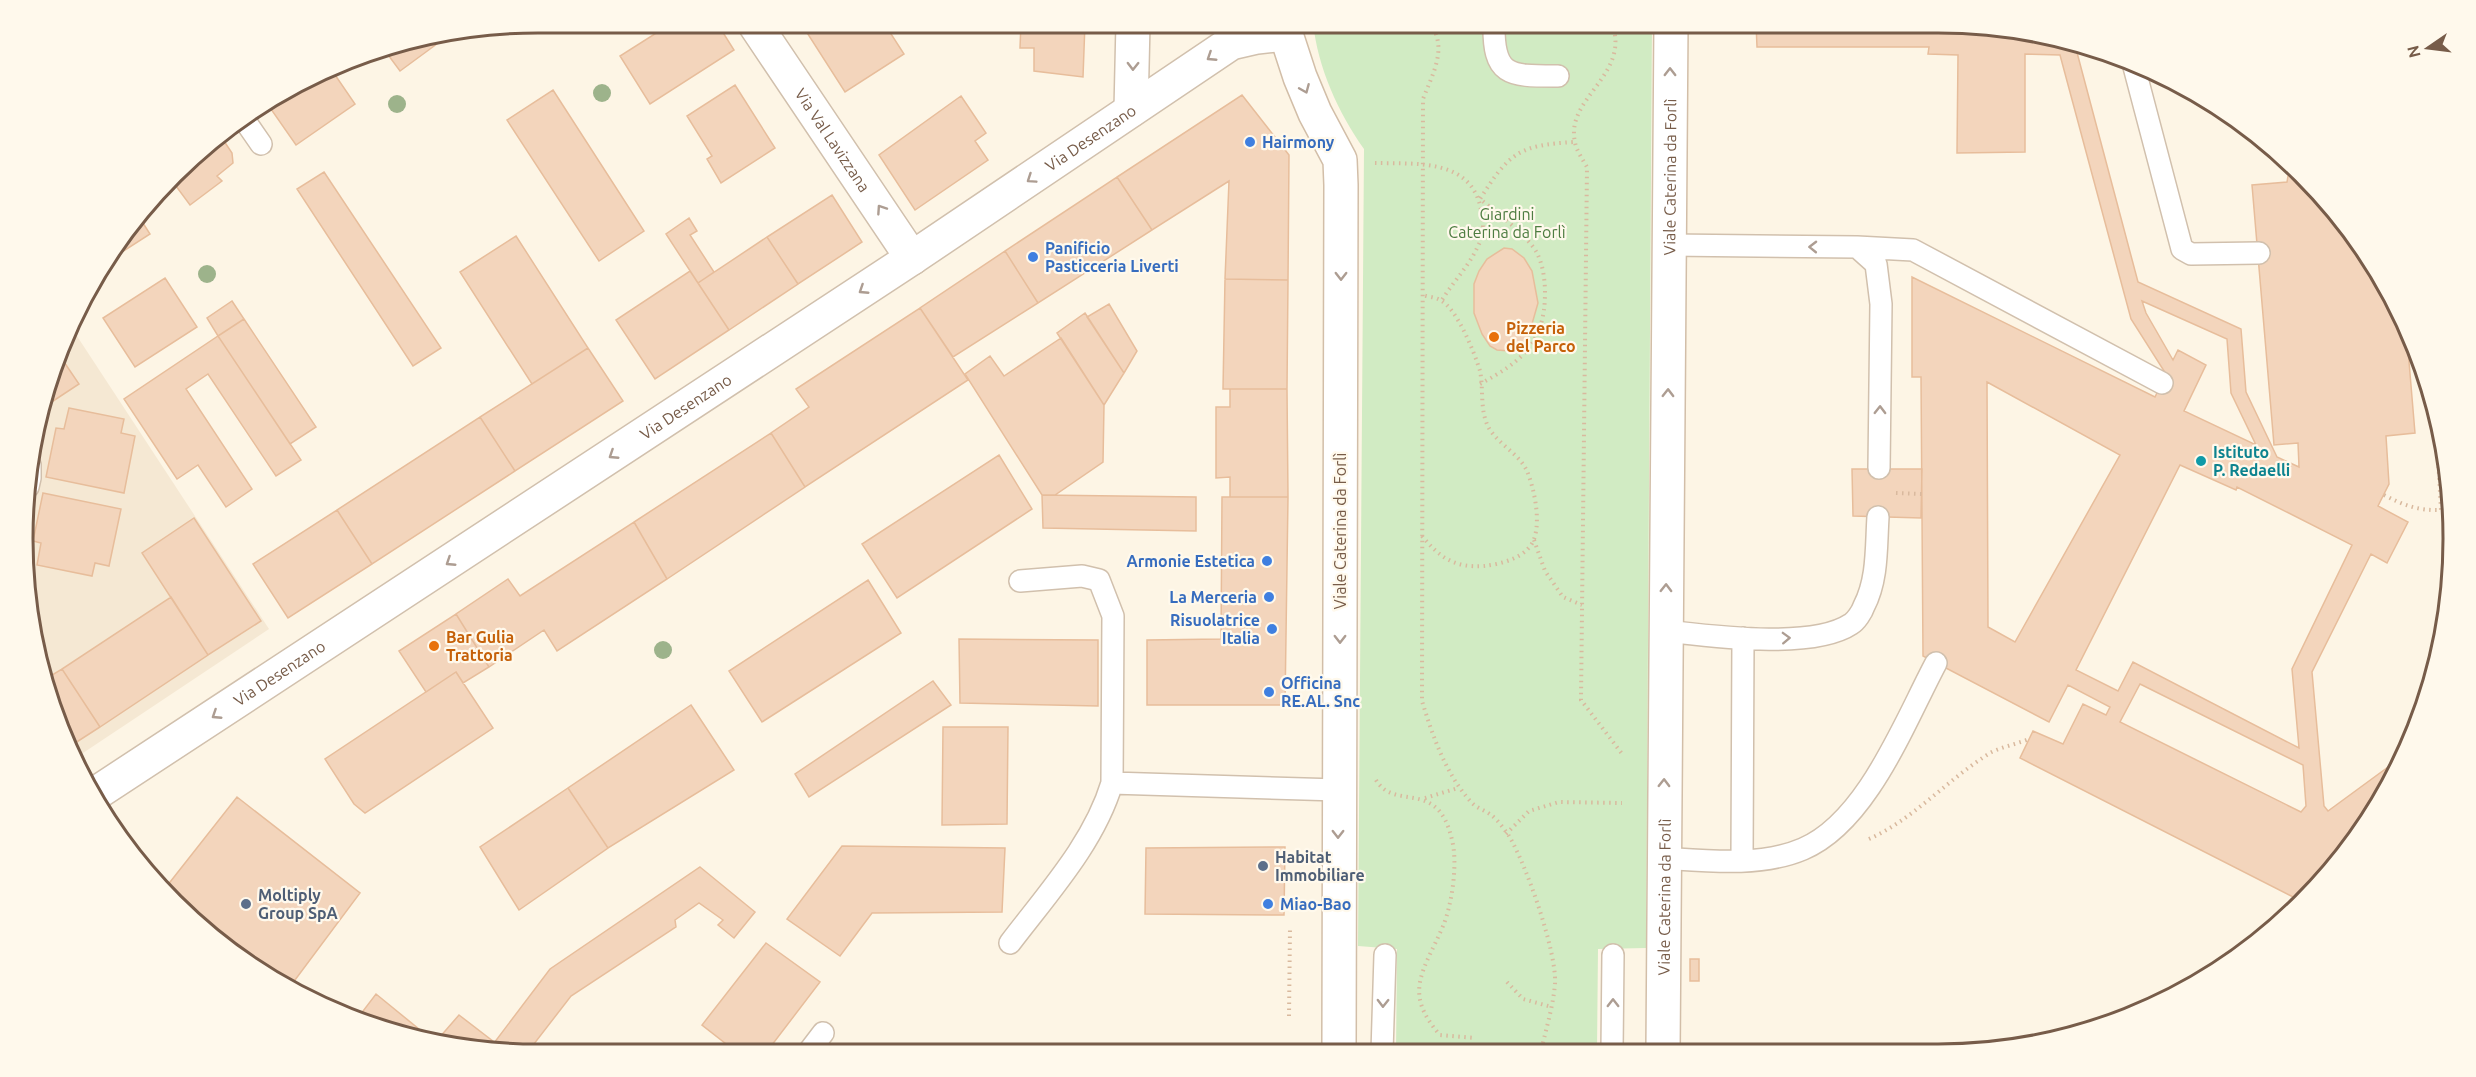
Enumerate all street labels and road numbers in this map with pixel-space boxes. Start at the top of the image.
street label: Via Val Lavizzana [791,85,874,195]
street label: Viale Caterina da Forlì [1660,98,1679,256]
street label: Via Desenzano [1042,101,1139,175]
street label: Via Desenzano [637,370,735,443]
street label: Viale Caterina da Forlì [1331,453,1349,609]
street label: Via Desenzano [230,637,328,710]
street label: Viale Caterina da Forlì [1655,818,1674,976]

